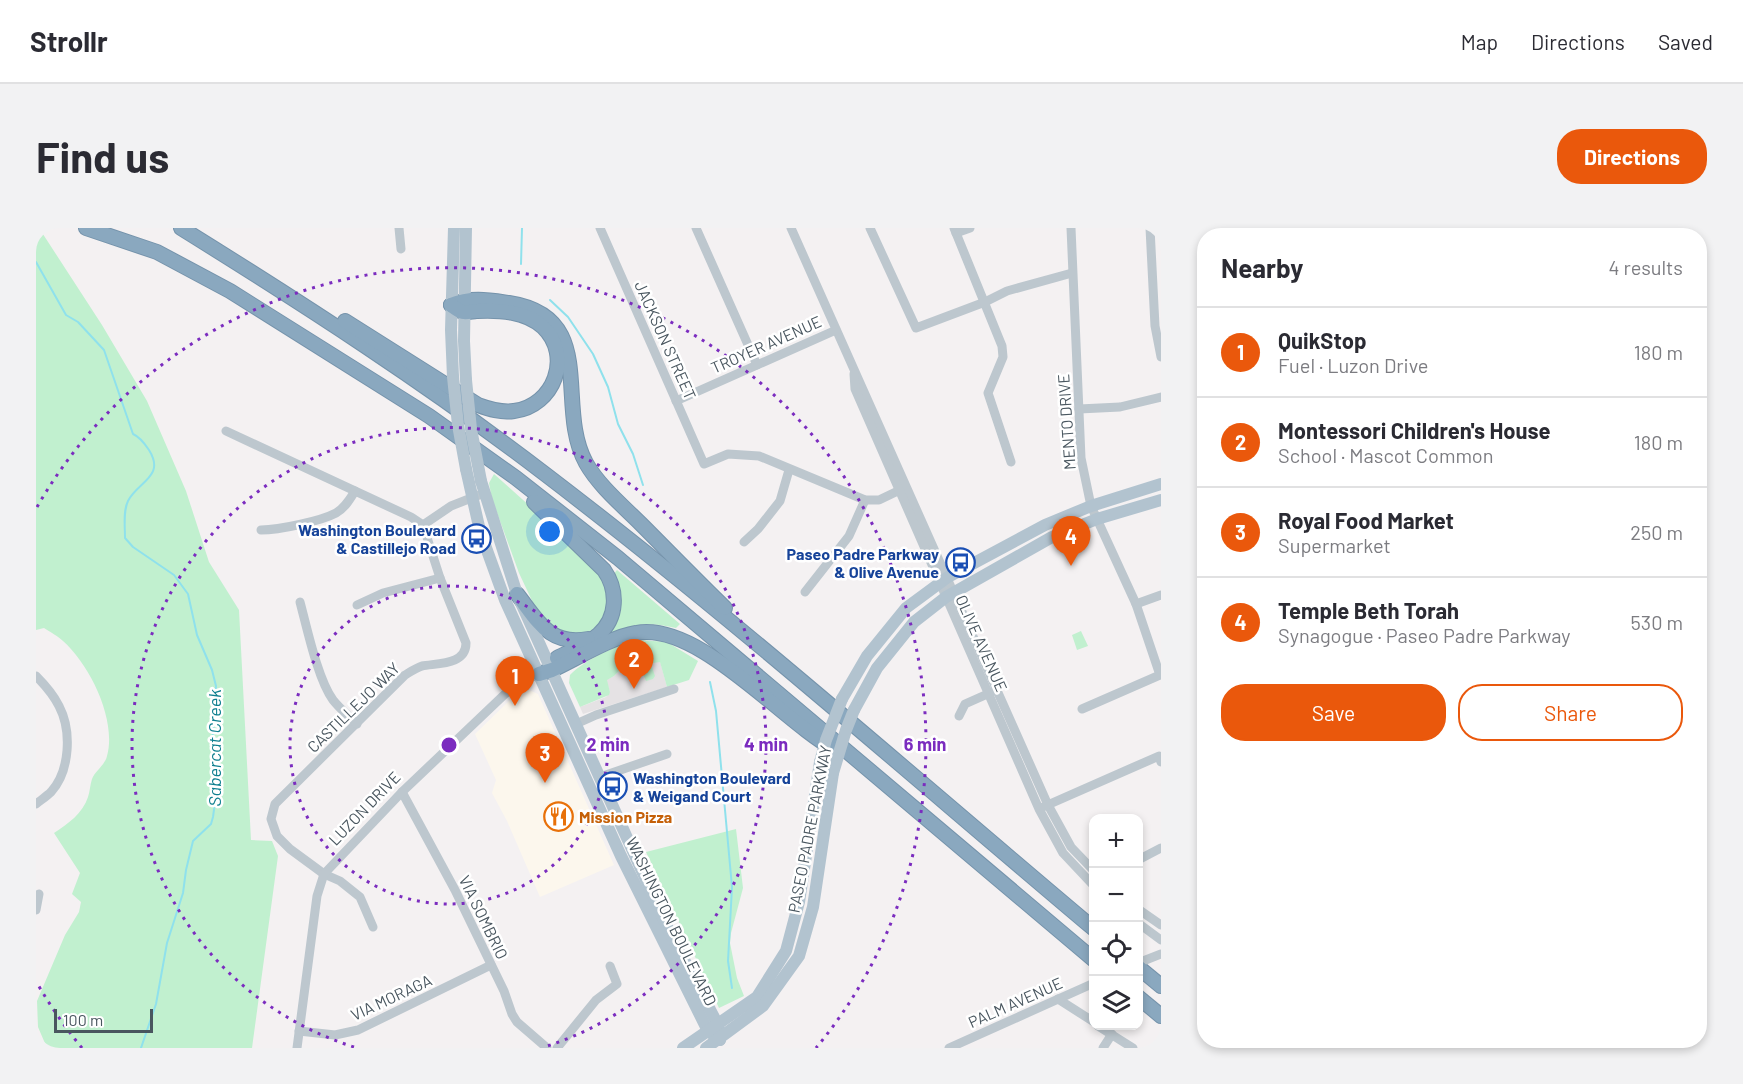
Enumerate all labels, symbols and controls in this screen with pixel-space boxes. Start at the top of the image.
text: Strollr [30,24,108,58]
text: Map [1461,29,1498,54]
text: Directions [1531,29,1625,54]
text: Saved [1658,29,1713,54]
button: Directions [1557,129,1707,184]
text: Find us [36,131,169,181]
text: Nearby [1221,252,1303,283]
text: 4 results [1608,255,1683,279]
street label: JACKSON STREET [631,278,701,402]
street label: TROYER AVENUE [708,311,824,377]
text: QuikStop [1278,327,1366,353]
text: 1 [1237,340,1244,364]
text: 180 m [1634,340,1683,364]
text: Fuel · Luzon Drive [1278,353,1428,377]
street label: MENTO DRIVE [1053,373,1079,471]
text: Montessori Children's House [1278,417,1551,443]
text: 2 [1235,430,1246,454]
text: 180 m [1634,430,1683,454]
text: School · Mascot Common [1278,443,1494,467]
text: Royal Food Market [1278,507,1454,533]
pin: 4 [1052,516,1090,566]
your location [535,517,564,546]
place label: Washington Boulevard & Castillejo Road [298,520,456,557]
text: 3 [1235,520,1246,544]
text: 250 m [1630,520,1683,544]
bus stop icon: Washington Boulevard & Castillejo Road [461,522,493,554]
text: Supermarket [1278,533,1391,557]
place label: Paseo Padre Parkway & Olive Avenue [787,544,939,581]
bus stop icon: Paseo Padre Parkway & Olive Avenue [944,546,976,578]
street label: OLIVE AVENUE [952,592,1012,694]
text: Temple Beth Torah [1278,597,1459,623]
text: 4 [1234,610,1247,634]
text: 530 m [1631,610,1683,634]
text: Synagogue · Paseo Padre Parkway [1278,623,1571,647]
pin: 2 [614,640,654,689]
pin: 1 [496,656,534,706]
street label: CASTILLEJO WAY [303,658,403,756]
button: Save [1221,684,1446,741]
button: Share [1458,684,1683,741]
water label: Sabercat Creek [203,689,225,807]
text: 2 min [586,733,630,755]
text: 4 min [744,733,788,755]
text: 6 min [904,733,946,755]
pin: 3 [526,734,564,783]
centre of rings [439,735,459,755]
street label: PASEO PADRE PARKWAY [783,744,835,914]
street label: LUZON DRIVE [324,767,404,849]
place label: Washington Boulevard & Weigand Court [633,768,791,805]
bus stop icon: Washington Boulevard & Weigand Court [596,770,628,802]
restaurant icon: Mission Pizza [542,800,574,832]
place label: Mission Pizza [579,807,672,826]
map controls [1089,814,1143,1030]
button: + [1089,814,1143,868]
street label: WASHINGTON BOULEVARD [623,834,721,1008]
button: − [1089,868,1143,922]
street label: VIA SOMBRIO [455,872,513,962]
button: locate [1089,922,1143,976]
street label: VIA MORAGA [347,970,435,1024]
street label: PALM AVENUE [965,973,1065,1031]
button: layers [1089,976,1143,1030]
scale bar [54,1006,153,1034]
text: 100 m [63,1010,103,1029]

